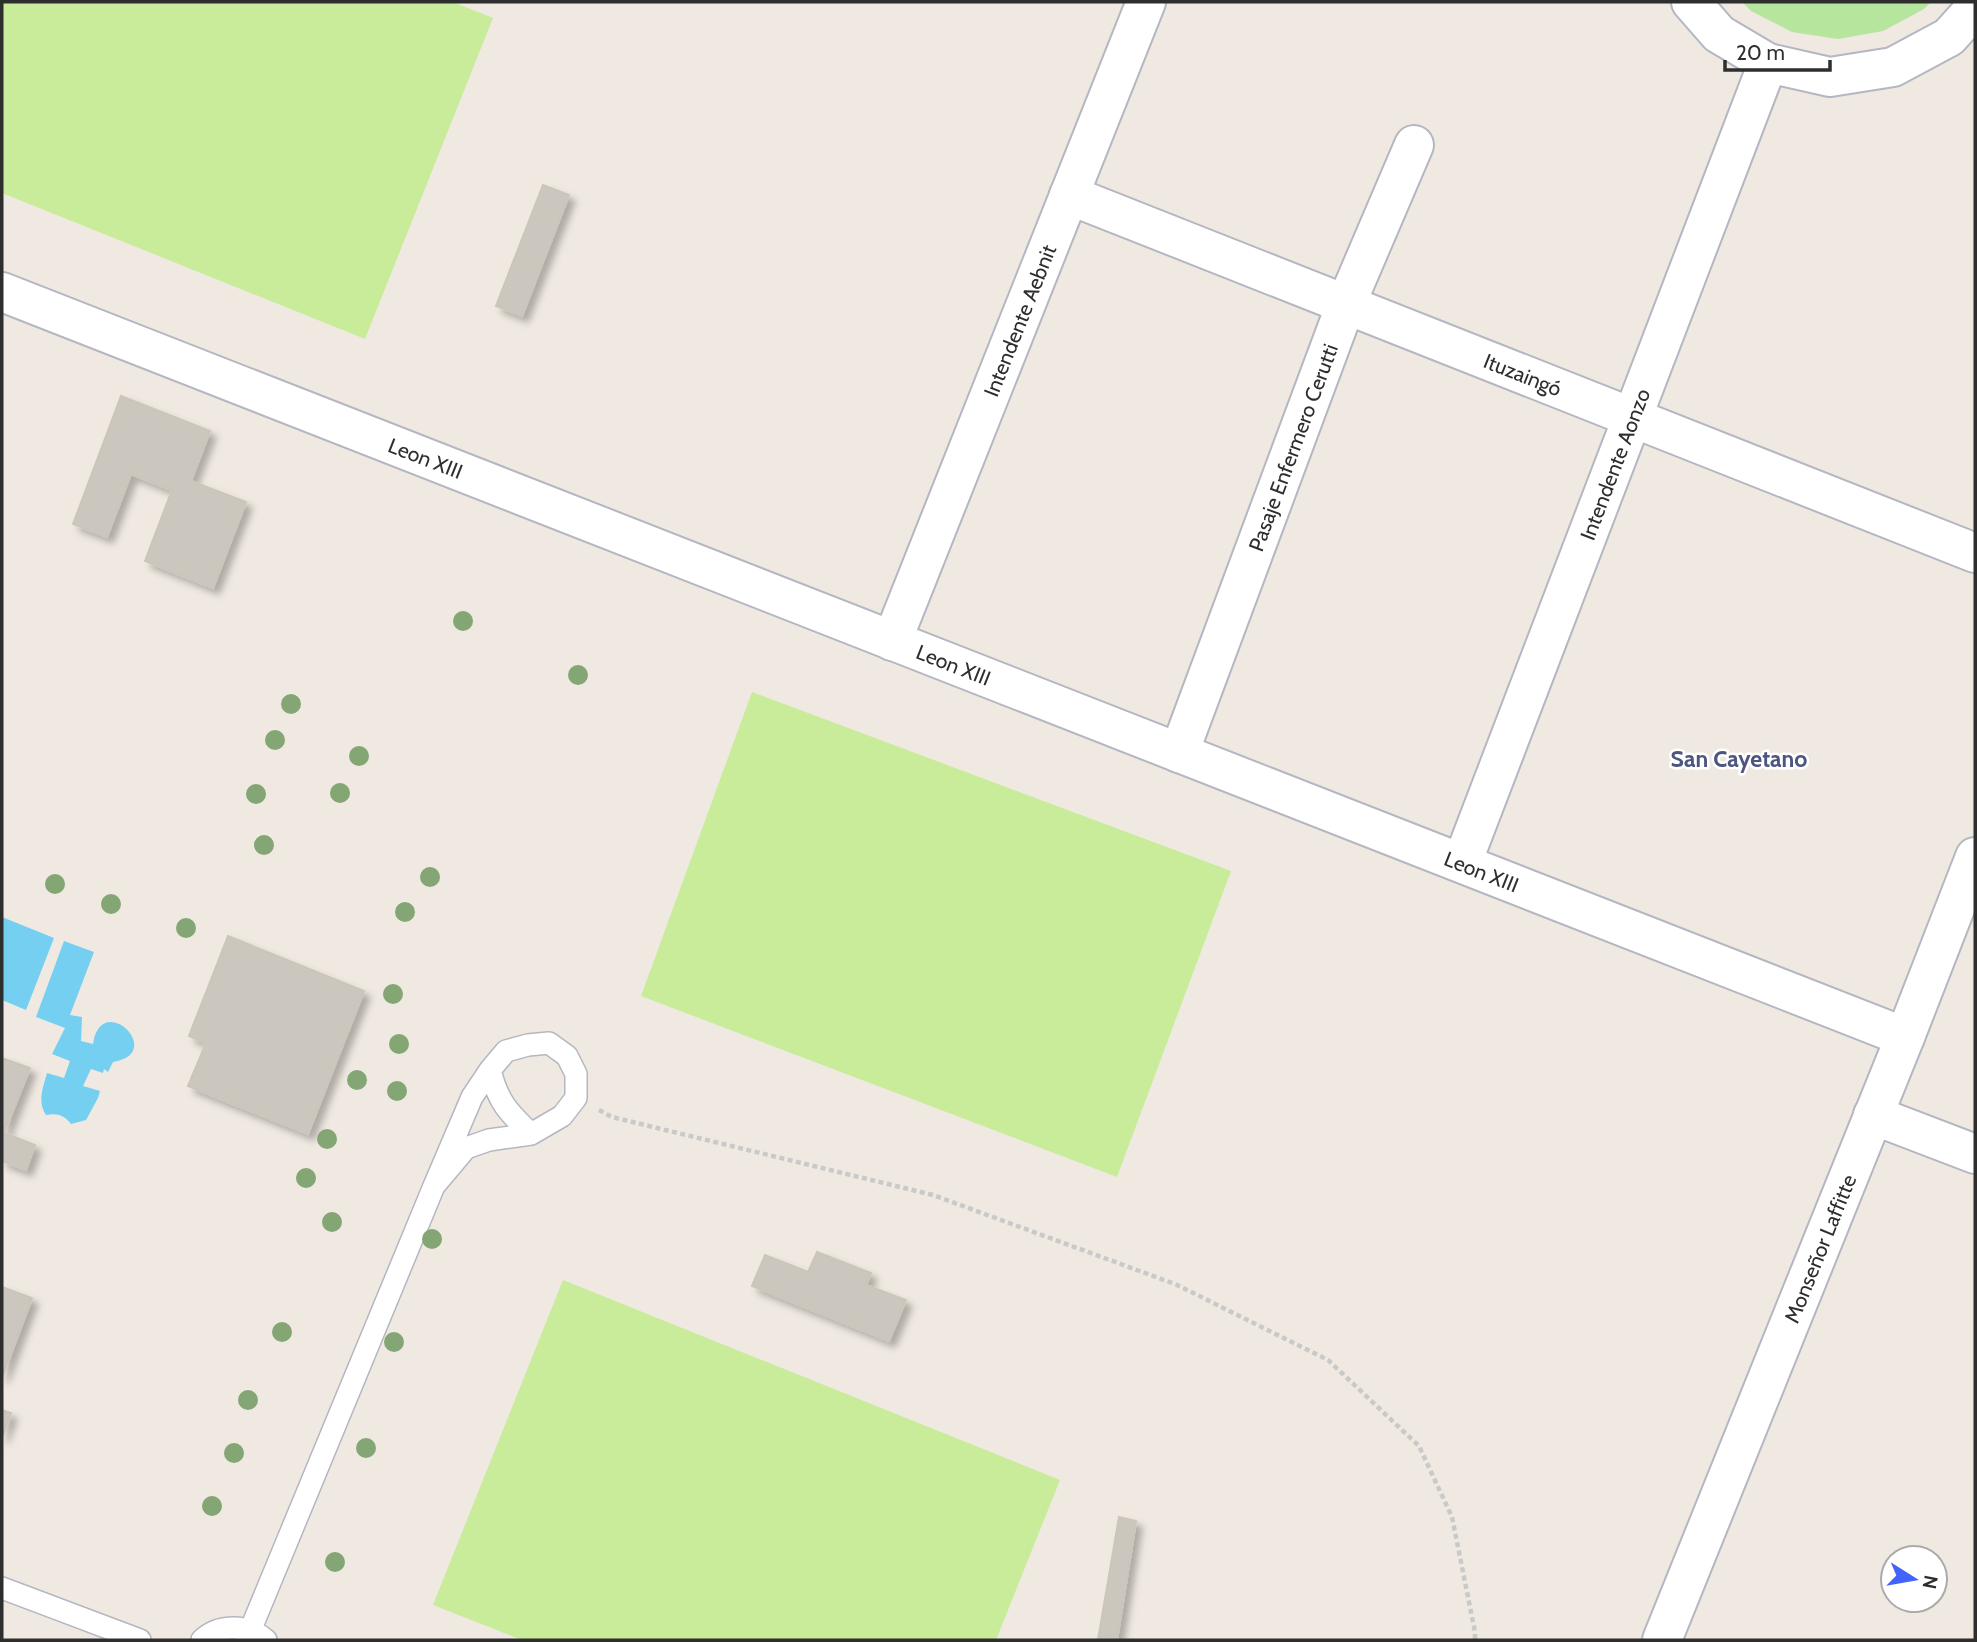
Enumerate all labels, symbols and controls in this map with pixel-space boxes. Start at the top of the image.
scale bar [1725,28,1830,72]
text: 20 m [1736,40,1785,65]
street label: Intendente Aebnit [978,241,1061,400]
street label: Pasaje Enfermero Cerutti [1243,340,1343,555]
street label: Ituzaingó [1480,348,1565,401]
street label: Intendente Aonzo [1574,385,1655,543]
street label: Leon XIII [385,432,466,484]
street label: Leon XIII [913,639,994,690]
district label: San Cayetano [1671,745,1807,773]
street label: Leon XIII [1441,845,1522,897]
street label: Monseñor Laffitte [1779,1170,1861,1327]
north arrow [1879,1544,1949,1614]
text: N [1918,1573,1943,1591]

